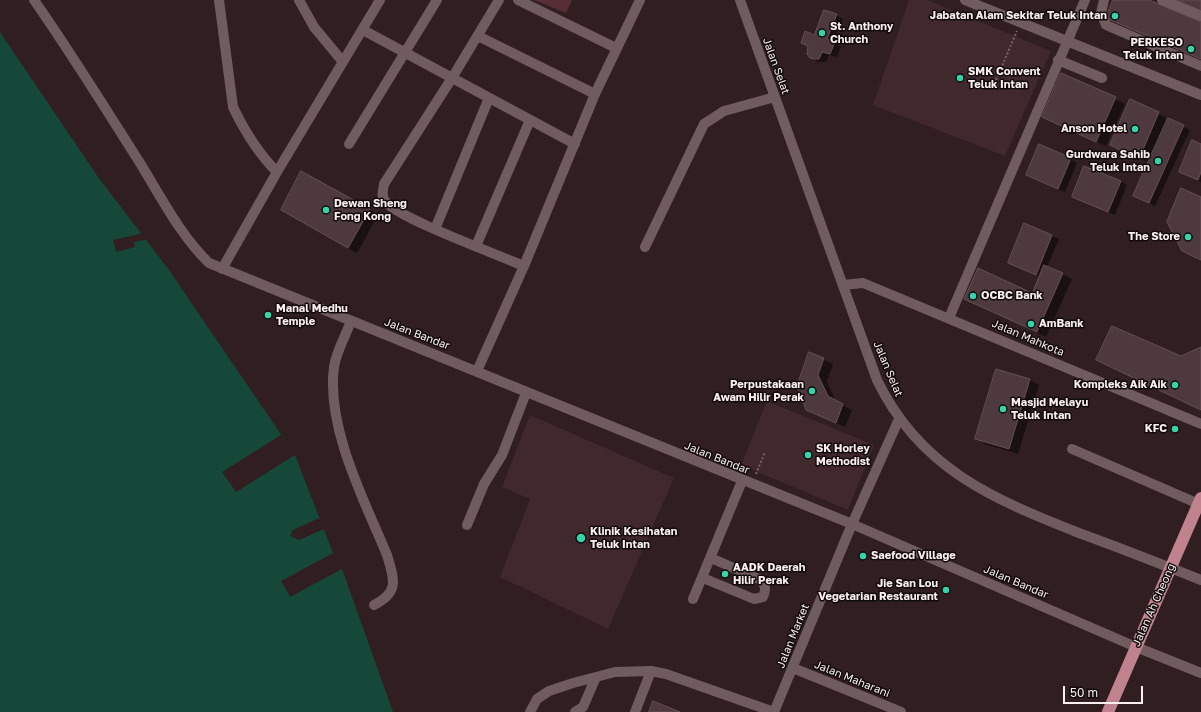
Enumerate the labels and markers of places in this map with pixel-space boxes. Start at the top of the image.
place label: Jabatan Alam Sekitar Teluk Intan [930,9,1107,23]
marker: Jabatan Alam Sekitar Teluk Intan [1110,11,1120,21]
place label: St. Anthony Church [830,20,893,46]
marker: St. Anthony Church [817,28,827,38]
place label: PERKESO Teluk Intan [1123,36,1183,62]
marker: PERKESO Teluk Intan [1186,44,1196,54]
place label: SMK Convent Teluk Intan [968,65,1041,91]
marker: SMK Convent Teluk Intan [955,73,965,83]
place label: Anson Hotel [1061,122,1127,136]
marker: Anson Hotel [1130,124,1140,134]
place label: Gurdwara Sahib Teluk Intan [1066,148,1150,174]
marker: Gurdwara Sahib Teluk Intan [1153,156,1163,166]
place label: Dewan Sheng Fong Kong [334,197,407,223]
marker: Dewan Sheng Fong Kong [321,205,331,215]
place label: The Store [1128,230,1180,244]
marker: The Store [1183,232,1193,242]
place label: OCBC Bank [981,289,1043,303]
marker: OCBC Bank [968,291,978,301]
place label: Manal Medhu Temple [276,302,348,328]
marker: Manal Medhu Temple [263,310,273,320]
place label: AmBank [1039,317,1084,331]
marker: AmBank [1026,319,1036,329]
place label: Perpustakaan Awam Hilir Perak [713,378,804,404]
place label: Kompleks Aik Aik [1074,378,1167,392]
marker: Kompleks Aik Aik [1170,380,1180,390]
marker: Perpustakaan Awam Hilir Perak [807,386,817,396]
place label: Masjid Melayu Teluk Intan [1011,396,1088,422]
marker: Masjid Melayu Teluk Intan [998,404,1008,414]
place label: KFC [1145,422,1167,436]
marker: KFC [1170,424,1180,434]
place label: SK Horley Methodist [816,442,870,468]
marker: SK Horley Methodist [803,450,813,460]
place label: Klinik Kesihatan Teluk Intan [590,525,677,551]
marker: Klinik Kesihatan Teluk Intan [575,532,587,544]
place label: Saefood Village [871,549,956,563]
marker: Saefood Village [858,551,868,561]
place label: AADK Daerah Hilir Perak [733,561,805,587]
marker: AADK Daerah Hilir Perak [720,569,730,579]
place label: Jie San Lou Vegetarian Restaurant [818,577,938,603]
marker: Jie San Lou Vegetarian Restaurant [941,585,951,595]

